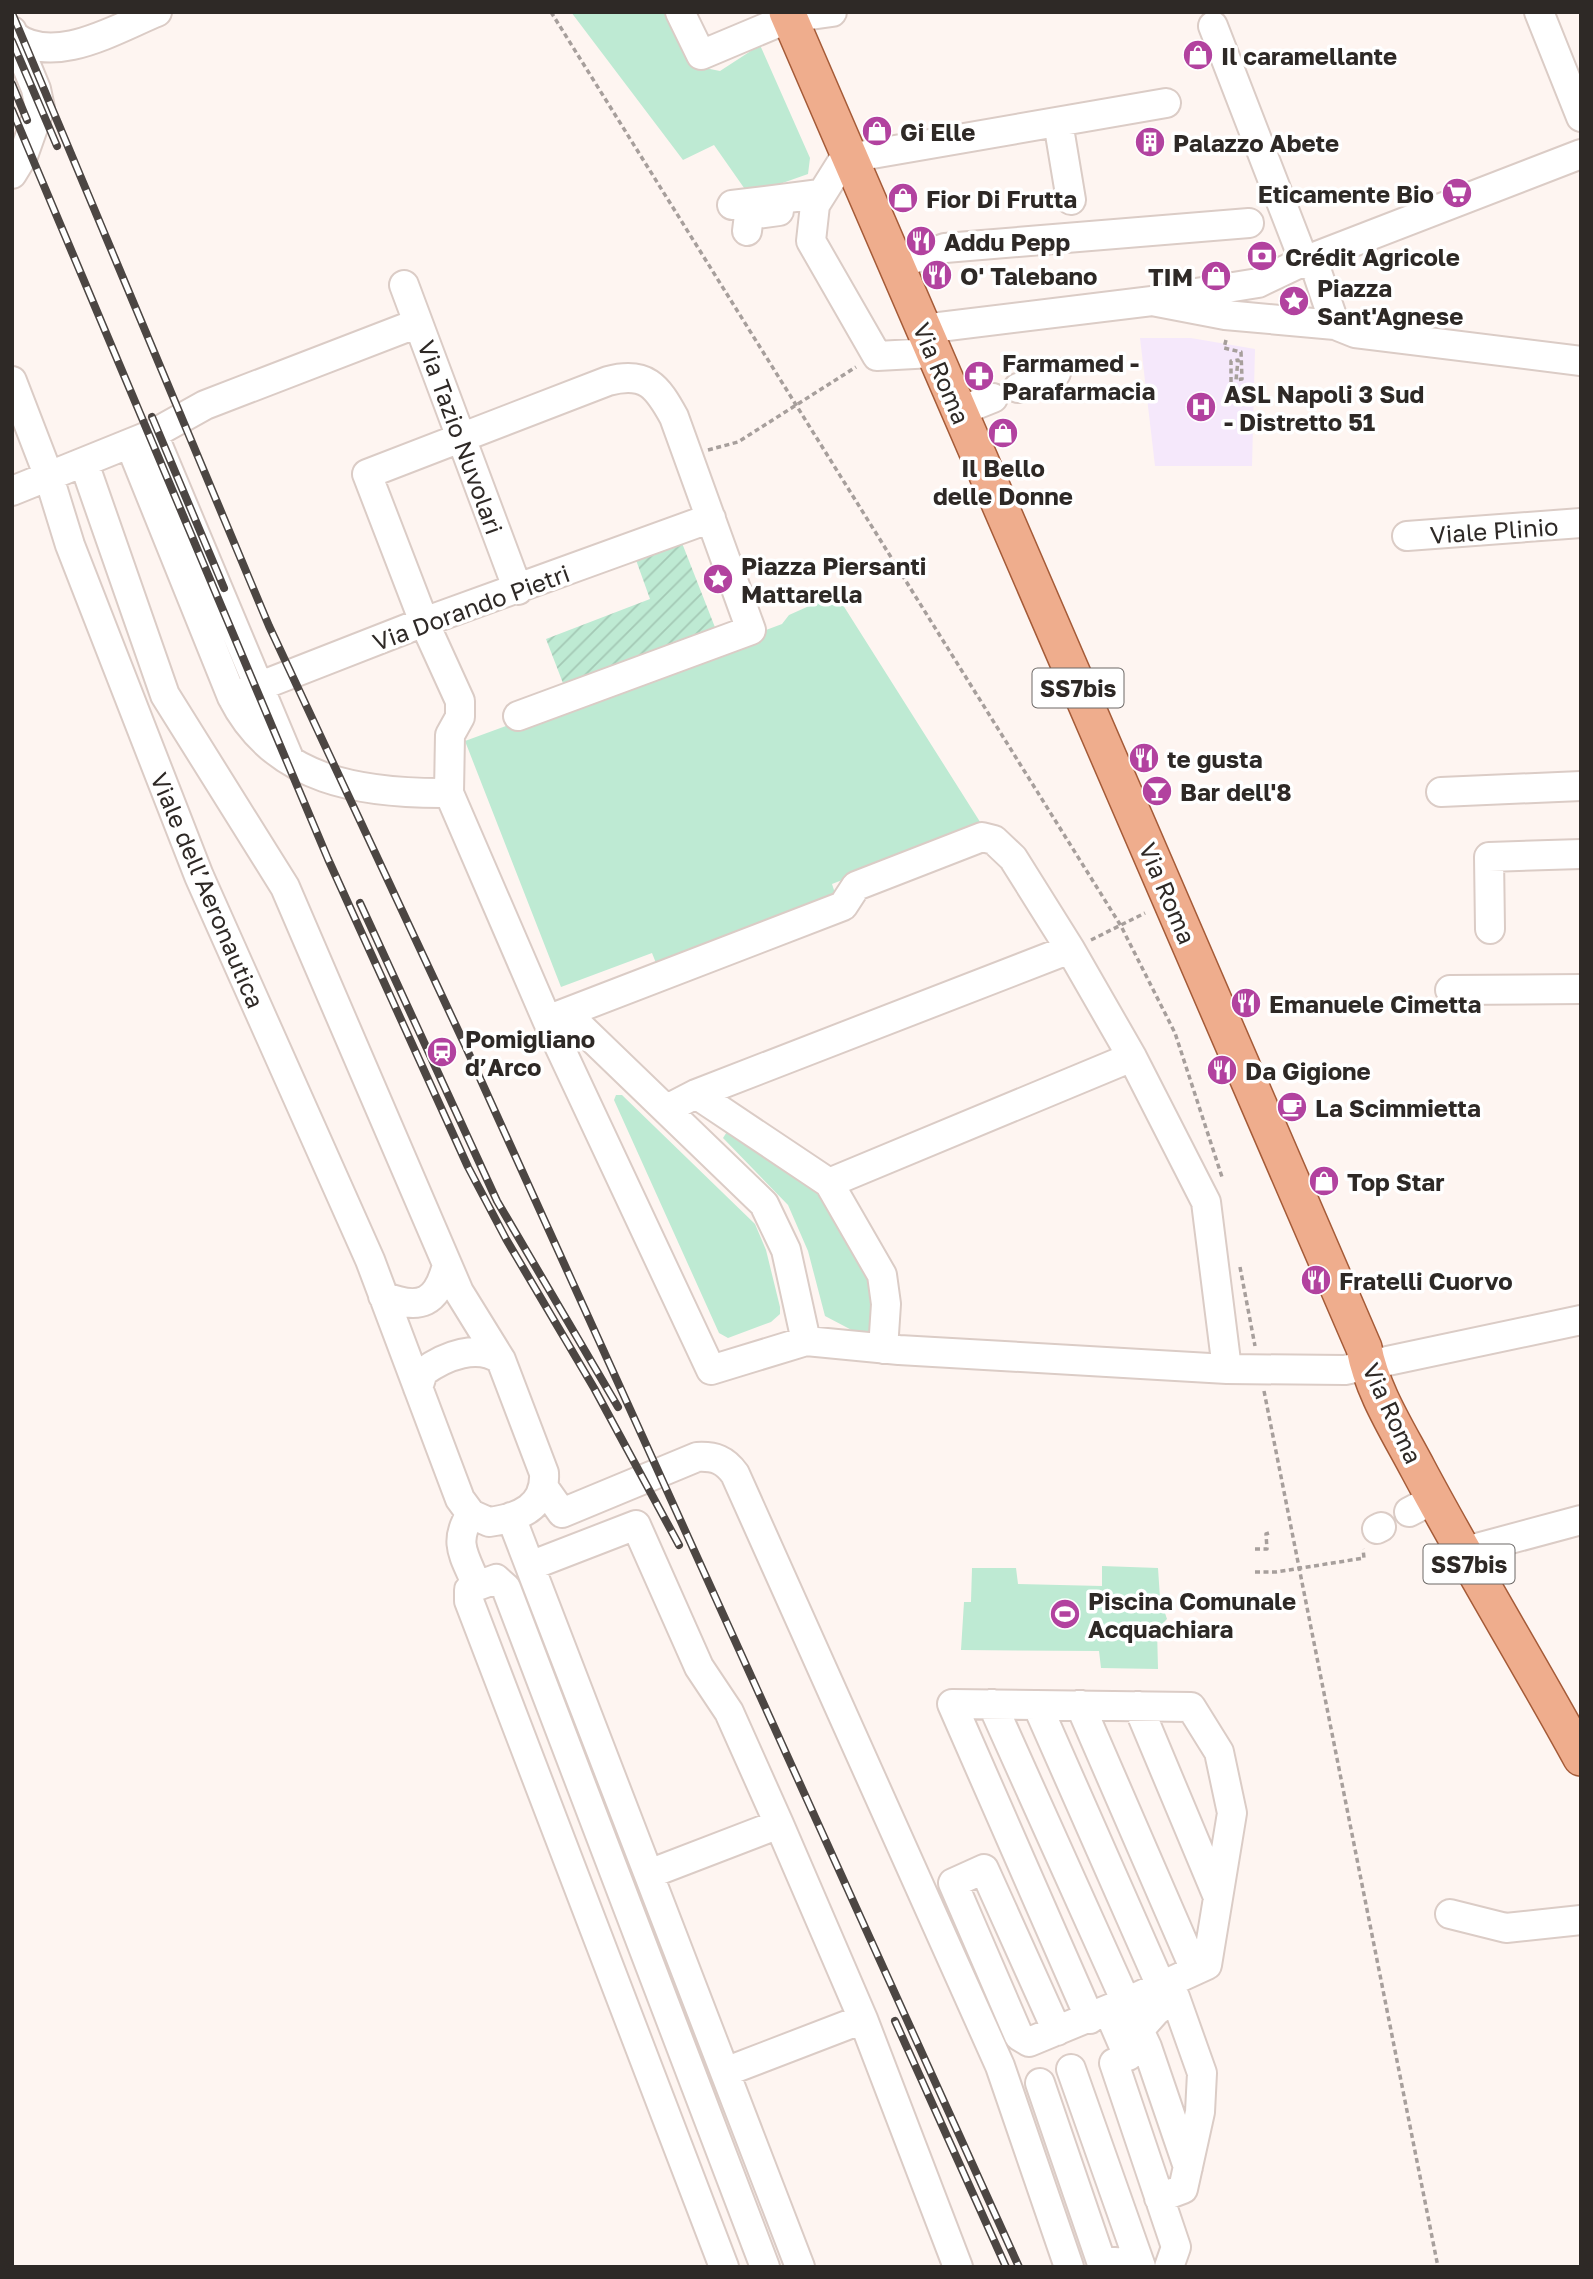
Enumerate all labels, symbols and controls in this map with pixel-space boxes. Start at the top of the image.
shop icon: Il caramellante [1181,38,1215,72]
place label: Il caramellante [1221,41,1397,70]
shop icon: Gi Elle [860,114,894,148]
place label: Gi Elle [900,117,975,146]
building icon: Palazzo Abete [1133,125,1167,159]
place label: Palazzo Abete [1173,128,1339,157]
supermarket icon: Eticamente Bio [1440,176,1474,210]
place label: Eticamente Bio [1258,179,1434,208]
shop icon: Fior Di Frutta [886,181,920,215]
place label: Fior Di Frutta [926,184,1077,213]
restaurant icon: Addu Pepp [904,224,938,258]
place label: Addu Pepp [944,227,1070,256]
bank icon: Crédit Agricole [1245,239,1279,273]
place label: Crédit Agricole [1285,242,1460,271]
restaurant icon: O' Talebano [920,258,954,292]
shop icon: TIM [1199,259,1233,293]
place label: O' Talebano [960,261,1098,290]
place label: TIM [1148,262,1193,291]
place label: Piazza Sant'Agnese [1317,273,1463,330]
place icon: Piazza Sant'Agnese [1277,284,1311,318]
street label: Via Roma [908,318,976,428]
street label: Via Tazio Nuvolari [412,336,510,538]
place label: Farmamed - Parafarmacia [1002,348,1155,405]
pharmacy icon: Farmamed - Parafarmacia [962,359,996,393]
place label: ASL Napoli 3 Sud - Distretto 51 [1224,379,1424,436]
hospital icon: ASL Napoli 3 Sud - Distretto 51 [1184,390,1218,424]
shop icon: Il Bello delle Donne [986,416,1020,450]
place label: Il Bello delle Donne [933,453,1073,510]
street label: Viale Plinio [1429,511,1559,549]
place label: Piazza Piersanti Mattarella [741,551,926,608]
street label: Via Dorando Pietri [369,558,573,656]
place icon: Piazza Piersanti Mattarella [701,562,735,596]
road number: SS7bis [1032,668,1124,708]
restaurant icon: te gusta [1127,741,1161,775]
place label: te gusta [1167,744,1263,773]
street label: Viale dell’Aeronautica [145,768,271,1012]
bar icon: Bar dell'8 [1140,774,1174,808]
place label: Bar dell'8 [1180,777,1292,806]
street label: Via Roma [1134,838,1202,948]
restaurant icon: Emanuele Cimetta [1229,986,1263,1020]
place label: Emanuele Cimetta [1269,989,1482,1018]
place label: Pomigliano d’Arco [465,1024,595,1081]
station icon: Pomigliano d’Arco [425,1035,459,1069]
restaurant icon: Da Gigione [1205,1053,1239,1087]
place label: Da Gigione [1245,1056,1371,1085]
cafe icon: La Scimmietta [1275,1090,1309,1124]
place label: La Scimmietta [1315,1093,1481,1122]
shop icon: Top Star [1307,1164,1341,1198]
place label: Top Star [1347,1167,1445,1196]
restaurant icon: Fratelli Cuorvo [1299,1263,1333,1297]
place label: Fratelli Cuorvo [1339,1266,1513,1295]
street label: Via Roma [1357,1358,1429,1468]
road number: SS7bis [1424,1544,1514,1583]
place label: Piscina Comunale Acquachiara [1088,1586,1296,1643]
sports icon: Piscina Comunale Acquachiara [1048,1597,1082,1631]

